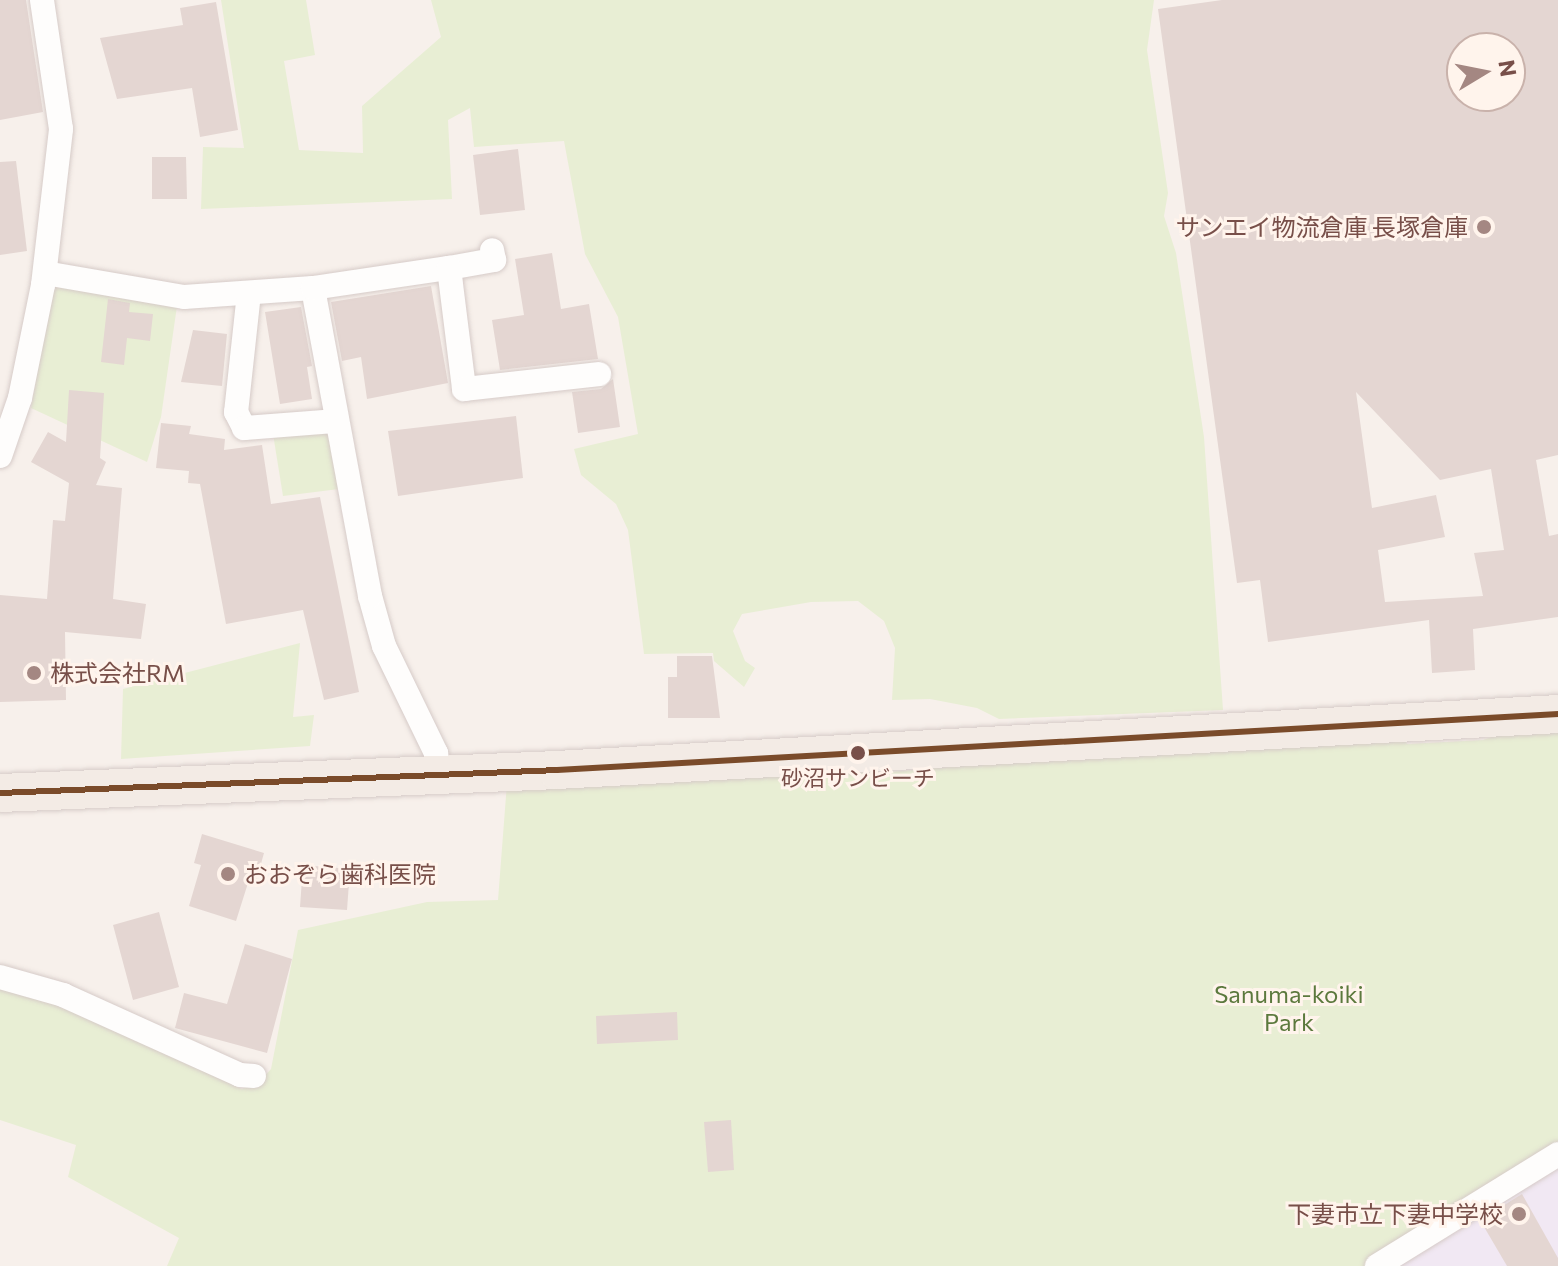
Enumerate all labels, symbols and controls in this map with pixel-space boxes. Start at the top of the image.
north arrow [1446,32,1526,112]
text: N [1493,58,1523,79]
place label: サンエイ物流倉庫 長塚倉庫 [1175,213,1468,241]
marker: サンエイ物流倉庫 長塚倉庫 [1475,218,1493,236]
place label: 株式会社RM [50,659,185,687]
marker: 株式会社RM [25,664,43,682]
marker: 砂沼サンビーチ [850,745,866,761]
place label: 砂沼サンビーチ [781,765,935,791]
place label: おおぞら歯科医院 [244,860,436,888]
marker: おおぞら歯科医院 [219,865,237,883]
park label: Sanuma-koiki Park [1214,980,1364,1036]
place label: 下妻市立下妻中学校 [1287,1200,1503,1228]
marker: 下妻市立下妻中学校 [1510,1205,1528,1223]

